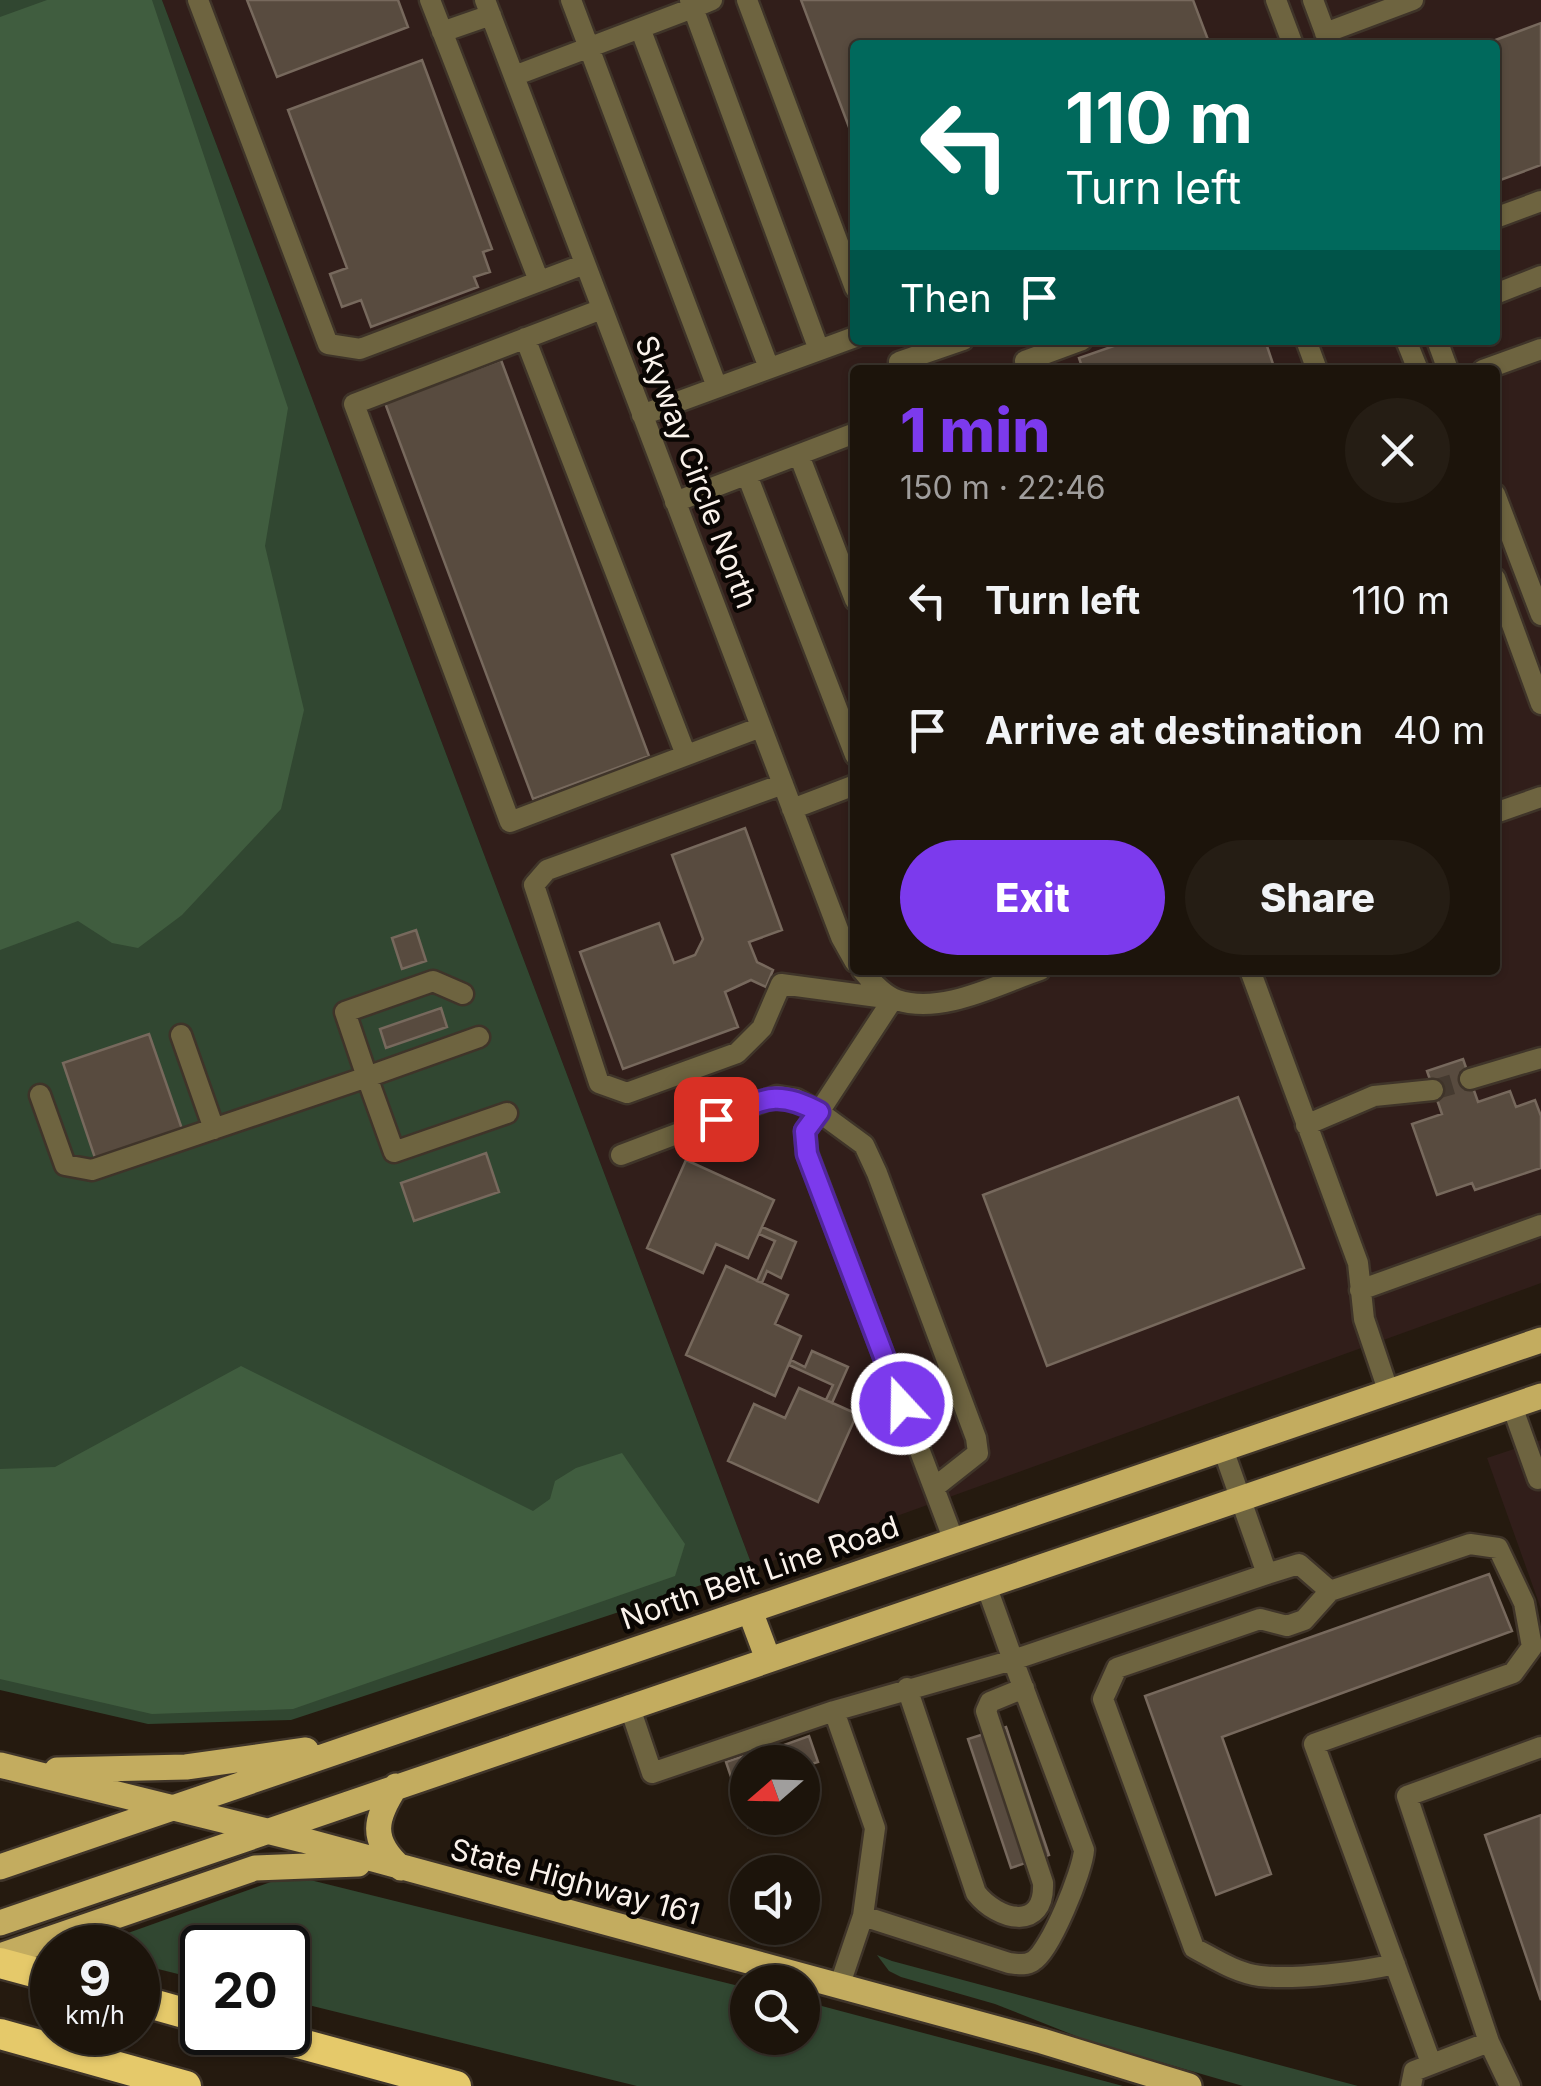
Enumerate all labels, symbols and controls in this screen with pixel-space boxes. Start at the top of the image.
text: 110 m [1065,75,1253,160]
icon: left [900,80,1030,210]
text: Turn left [1065,160,1241,215]
icon: arrive [1012,270,1067,325]
text: Then [900,275,992,321]
street label: Skyway Circle North [628,330,766,613]
text: 1 min [900,394,1050,466]
button: close [1345,398,1450,503]
text: 150 m · 22:46 [900,468,1106,507]
icon: left [900,573,955,628]
text: Turn left [985,577,1140,623]
text: 110 m [1351,577,1450,623]
icon: arrive [900,703,955,758]
text: Arrive at destination [985,707,1363,753]
text: 40 m [1393,707,1485,753]
button: Exit [900,840,1165,955]
button: Share [1185,840,1450,955]
pin [674,1077,759,1162]
icon: arrive [689,1092,744,1147]
position arrow [850,1352,954,1456]
street label: North Belt Line Road [616,1508,903,1637]
north arrow [730,1745,820,1835]
map controls [730,1745,820,2055]
street label: State Highway 161 [447,1830,704,1932]
button: sound [730,1855,820,1945]
speed limit sign: 20 [180,1925,310,2055]
text: 9 [79,1948,111,2008]
button: search [730,1965,820,2055]
text: km/h [65,2000,125,2030]

